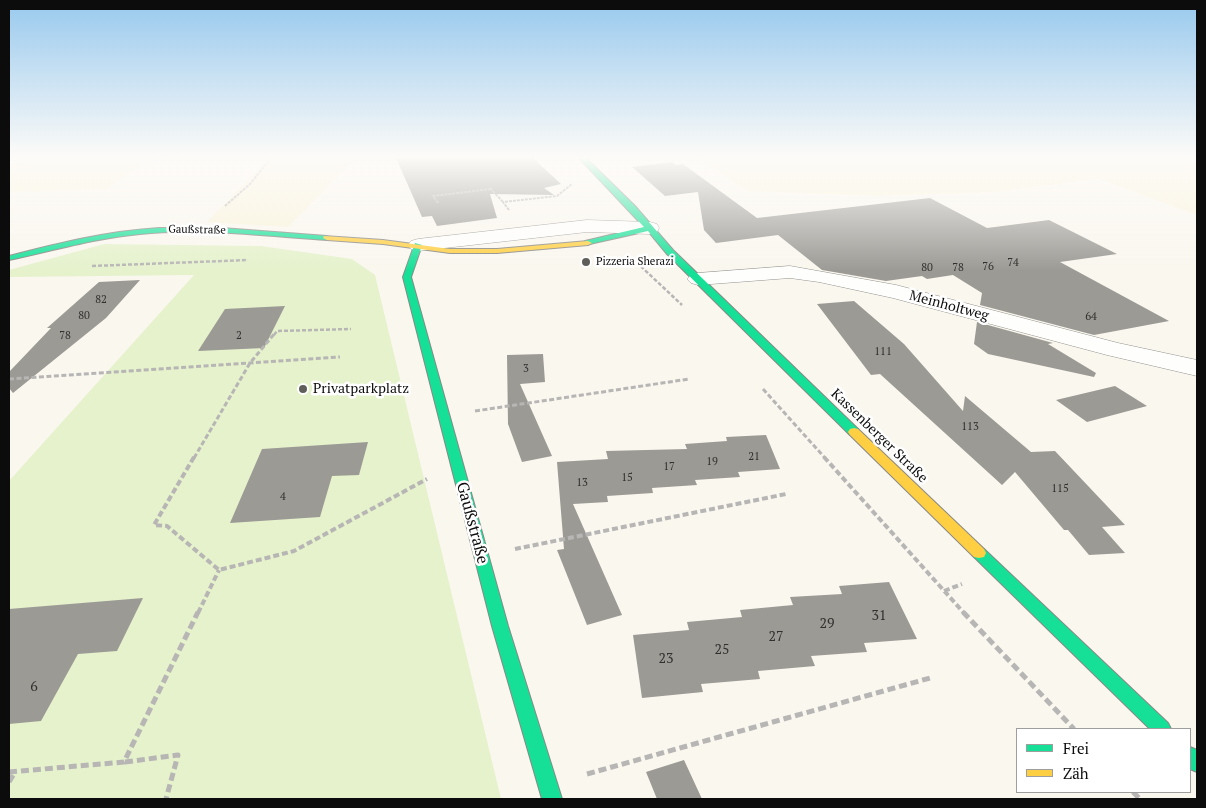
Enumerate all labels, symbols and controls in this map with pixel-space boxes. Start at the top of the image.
street label: Gaußstraße [168,223,226,237]
place label: Pizzeria Sherazi [596,255,674,269]
marker: Pizzeria Sherazi [580,256,592,268]
house number: 74 [1007,256,1019,270]
house number: 76 [982,260,994,274]
house number: 80 [921,261,933,275]
house number: 78 [952,261,964,275]
street label: Meinholtweg [907,287,991,325]
house number: 82 [95,293,107,307]
house number: 80 [78,309,90,323]
house number: 64 [1085,310,1097,324]
house number: 78 [59,329,71,343]
house number: 2 [236,329,242,343]
house number: 111 [874,345,892,359]
house number: 3 [523,362,529,376]
place label: Privatparkplatz [313,381,409,397]
marker: Privatparkplatz [297,383,309,395]
street label: Kassenberger Straße [827,386,931,486]
house number: 113 [961,420,979,434]
house number: 21 [748,450,760,464]
house number: 19 [706,455,718,469]
house number: 17 [663,460,675,474]
house number: 15 [621,471,633,485]
house number: 13 [576,476,588,490]
street label: Gaußstraße [452,480,492,566]
house number: 115 [1051,482,1069,496]
house number: 4 [280,490,286,504]
house number: 31 [872,608,886,624]
house number: 29 [820,616,834,632]
house number: 27 [769,629,783,645]
house number: 25 [715,642,729,658]
house number: 23 [659,651,673,667]
house number: 6 [30,679,38,695]
legend [1016,728,1191,793]
text: Frei [1063,738,1089,758]
text: Zäh [1063,763,1089,783]

